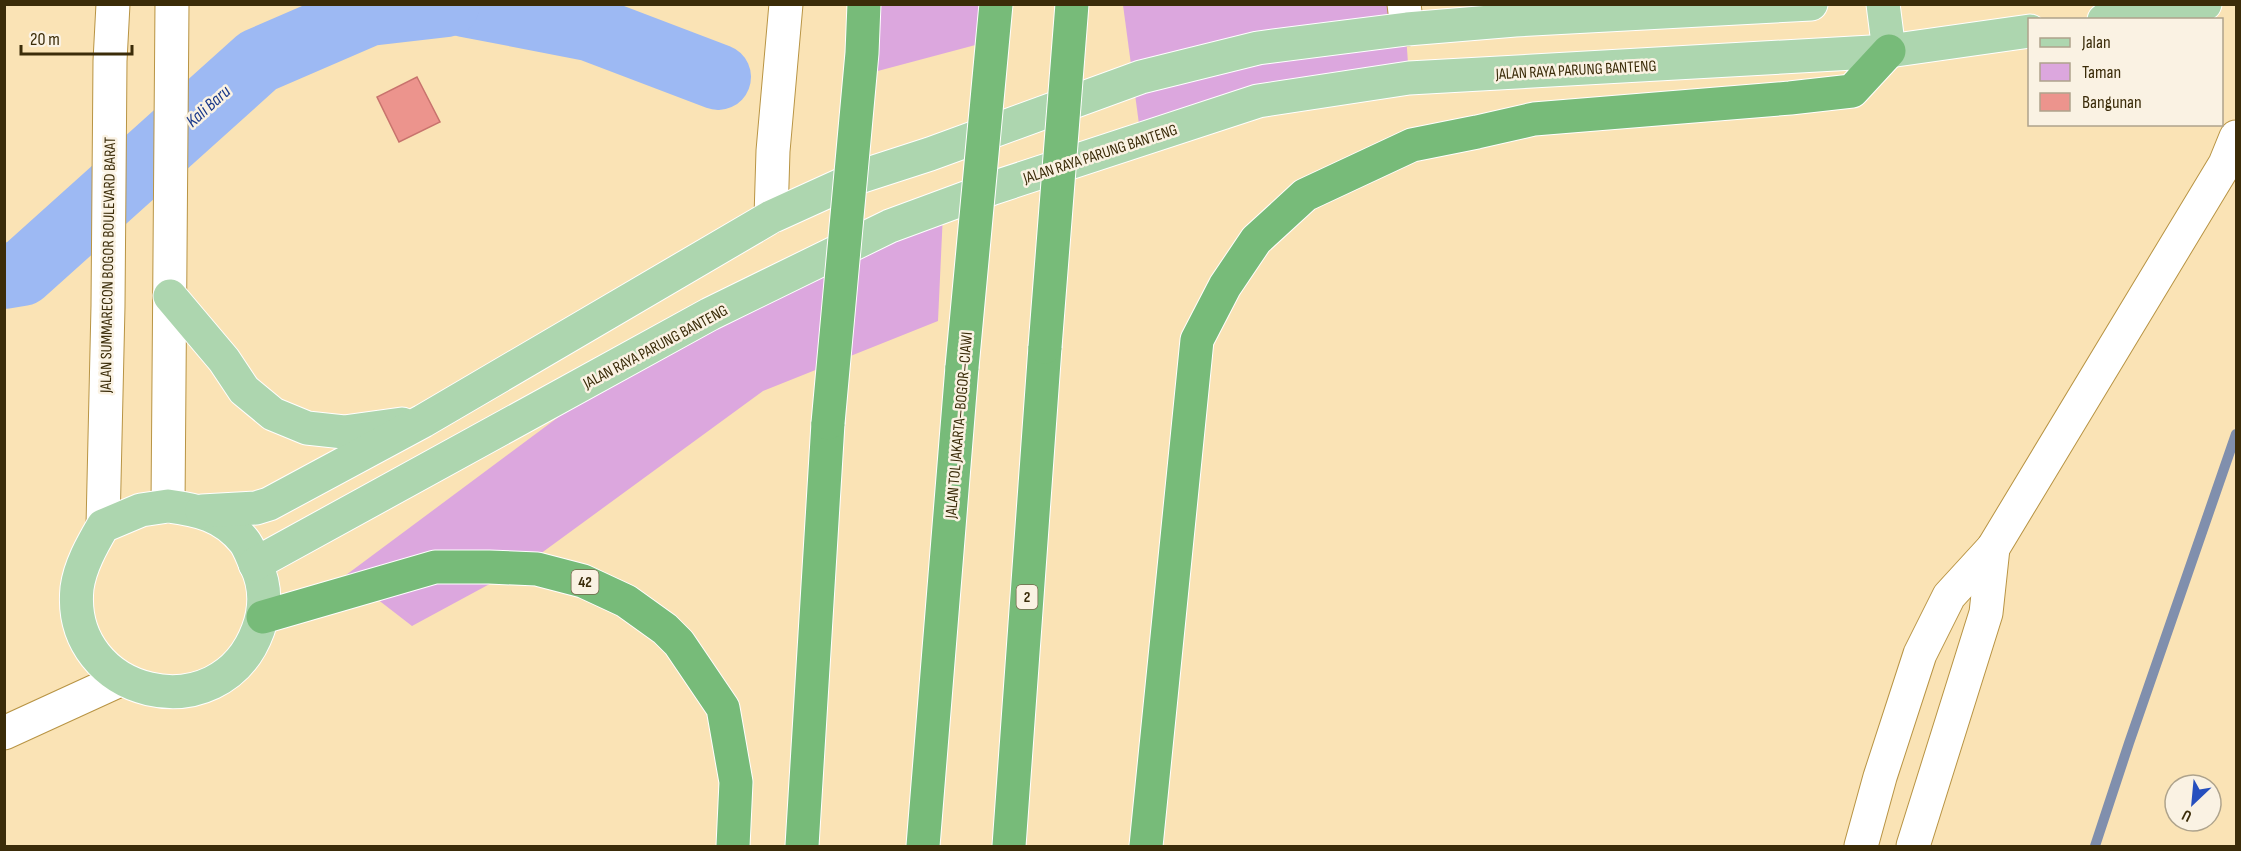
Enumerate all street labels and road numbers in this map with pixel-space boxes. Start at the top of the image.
street label: JALAN RAYA PARUNG BANTENG [1494,57,1657,84]
street label: JALAN RAYA PARUNG BANTENG [1020,121,1180,189]
street label: JALAN SUMMARECON BOGOR BOULEVARD BARAT [97,136,120,394]
street label: JALAN RAYA PARUNG BANTENG [579,301,731,394]
street label: JALAN TOL JAKARTA–BOGOR–CIAWI [942,331,977,520]
road number: 42 [572,570,598,594]
road number: 2 [1016,585,1038,609]

